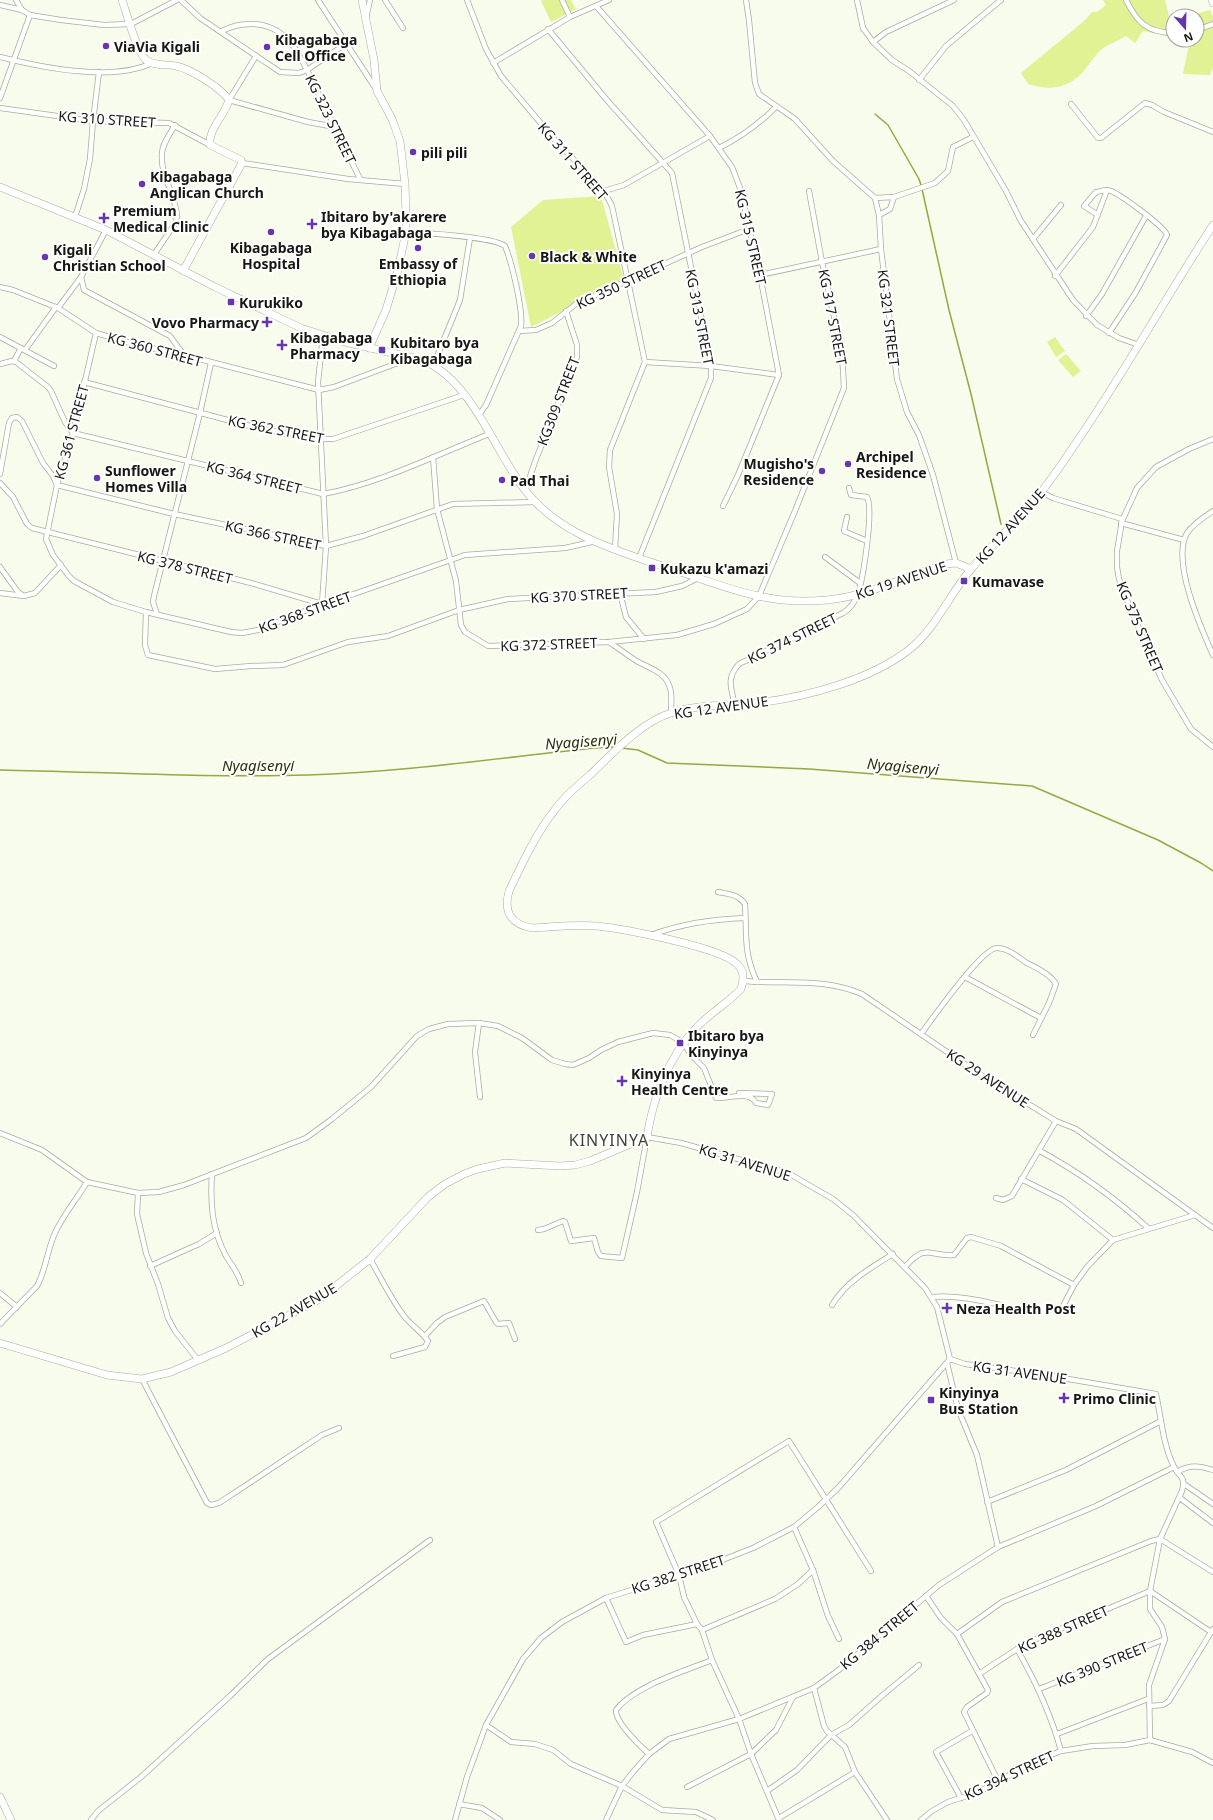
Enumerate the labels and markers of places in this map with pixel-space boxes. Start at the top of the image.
place label: Kibagabaga Cell Office [275,30,357,65]
place label: ViaVia Kigali [114,37,200,56]
marker: ViaVia Kigali [101,41,111,51]
marker: Kibagabaga Cell Office [262,42,272,52]
place label: pili pili [421,143,467,162]
marker: pili pili [408,147,418,157]
place label: Kibagabaga Anglican Church [150,167,264,202]
marker: Kibagabaga Anglican Church [137,179,147,189]
place label: Premium Medical Clinic [113,201,209,236]
place label: Ibitaro by'akarere bya Kibagabaga [321,207,447,242]
marker: Premium Medical Clinic [98,212,110,224]
marker: Ibitaro by'akarere bya Kibagabaga [306,218,318,230]
marker: Kibagabaga Hospital [266,227,276,237]
place label: Kibagabaga Hospital [230,238,312,273]
place label: Kigali Christian School [53,240,166,275]
marker: Embassy of Ethiopia [413,243,423,253]
place label: Black & White [540,247,637,266]
marker: Black & White [527,251,537,261]
marker: Kigali Christian School [40,252,50,262]
place label: Embassy of Ethiopia [379,254,459,289]
place label: Kurukiko [239,293,303,312]
marker: Kurukiko [226,297,236,307]
place label: Vovo Pharmacy [152,313,259,332]
marker: Vovo Pharmacy [262,317,272,327]
place label: Kibagabaga Pharmacy [290,328,372,363]
place label: Kubitaro bya Kibagabaga [390,333,479,368]
marker: Kibagabaga Pharmacy [277,340,287,350]
marker: Kubitaro bya Kibagabaga [377,345,387,355]
place label: Archipel Residence [856,447,927,482]
place label: Mugisho's Residence [743,454,814,489]
marker: Archipel Residence [843,459,853,469]
place label: Sunflower Homes Villa [105,461,187,496]
marker: Mugisho's Residence [817,466,827,476]
place label: Pad Thai [510,471,569,490]
marker: Sunflower Homes Villa [92,473,102,483]
marker: Pad Thai [497,475,507,485]
place label: Kukazu k'amazi [660,559,768,578]
marker: Kukazu k'amazi [647,563,657,573]
place label: Kumavase [972,572,1044,591]
marker: Kumavase [959,576,969,586]
place label: Ibitaro bya Kinyinya [688,1026,764,1061]
marker: Ibitaro bya Kinyinya [675,1038,685,1048]
place label: Kinyinya Health Centre [631,1064,728,1099]
marker: Kinyinya Health Centre [616,1075,628,1087]
place label: Neza Health Post [956,1299,1076,1318]
marker: Neza Health Post [941,1302,953,1314]
place label: Kinyinya Bus Station [939,1383,1018,1418]
place label: Primo Clinic [1073,1389,1156,1408]
marker: Primo Clinic [1058,1392,1070,1404]
marker: Kinyinya Bus Station [926,1395,936,1405]

